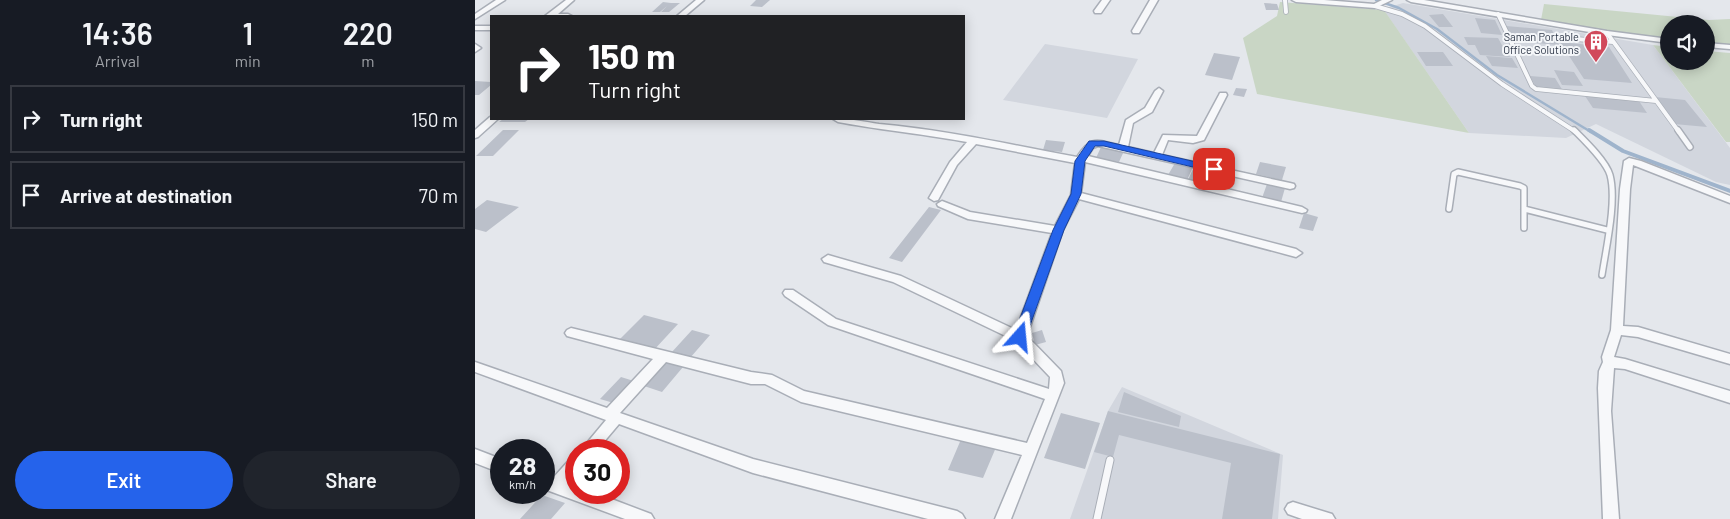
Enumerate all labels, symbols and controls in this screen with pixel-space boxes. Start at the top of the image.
text: 14:36 [82,15,153,51]
text: 1 [242,15,253,51]
text: 220 [343,15,393,51]
map controls [1660,15,1715,70]
button: sound [1660,15,1715,70]
building icon: Saman Portable Office Solutions [1583,29,1609,63]
place label: Saman Portable Office Solutions [1503,30,1579,56]
text: 150 m [588,34,675,76]
icon: right [505,35,570,100]
text: Arrival [95,51,140,70]
text: min [235,51,261,70]
text: m [361,51,374,70]
text: Turn right [588,76,681,102]
icon: right [17,105,45,133]
text: Turn right [60,108,142,131]
text: 150 m [411,108,458,131]
pin [1193,148,1235,190]
icon: arrive [1200,155,1228,183]
icon: arrive [17,181,45,209]
text: Arrive at destination [60,184,232,207]
text: 70 m [419,184,458,207]
position arrow [993,310,1045,362]
speed limit sign: 30 [565,439,630,504]
text: 28 [509,450,536,480]
button: Exit [15,451,233,509]
button: Share [243,451,460,509]
text: km/h [509,477,536,491]

